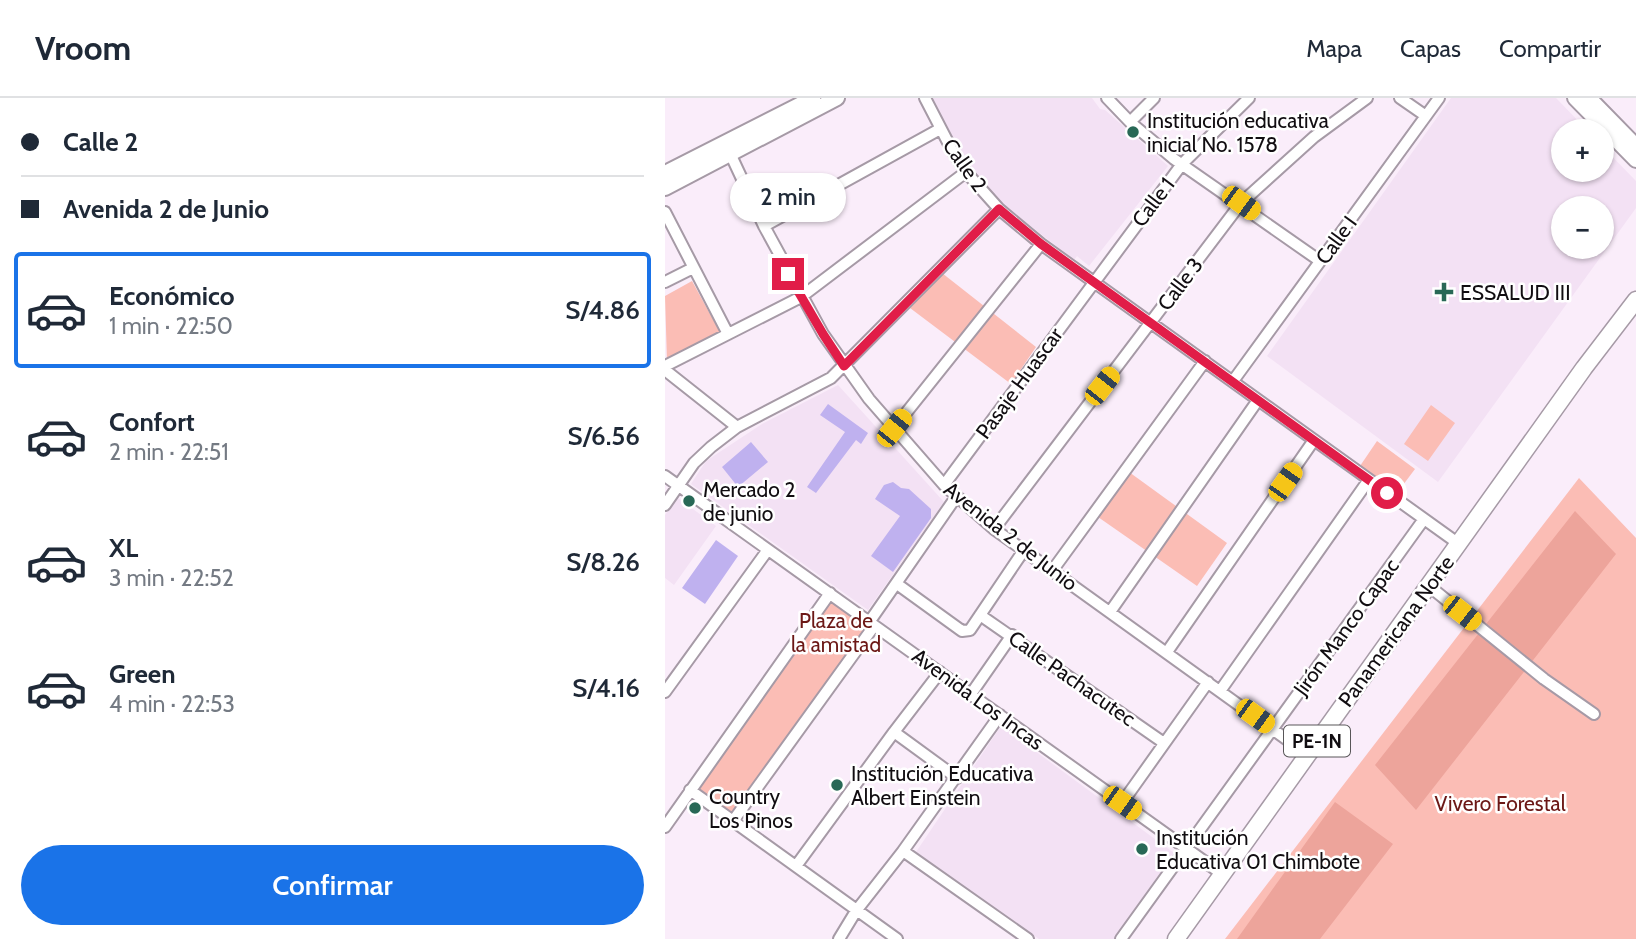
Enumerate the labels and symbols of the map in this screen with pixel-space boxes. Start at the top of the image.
place label: Institución educativa inicial No. 1578 [1147,108,1329,157]
marker: Institución educativa inicial No. 1578 [1125,124,1141,140]
street label: Calle 2 [938,134,992,196]
callout: 2 min [730,172,846,222]
street label: Calle 1 [1126,172,1180,232]
car [1218,182,1265,224]
street label: Calle I [1310,211,1362,269]
street label: Calle 3 [1152,253,1208,315]
route end [772,258,804,290]
place label: ESSALUD III [1460,280,1571,305]
marker: ESSALUD III [1434,282,1454,302]
street label: Pasaje Huascar [970,322,1069,444]
car [1081,363,1124,409]
car [873,405,916,451]
car [1265,459,1306,505]
street label: Avenida 2 de Junio [939,476,1083,596]
place label: Mercado 2 de junio [703,477,795,527]
route start [1371,477,1403,509]
marker: Mercado 2 de junio [681,493,697,509]
street label: Panamericana Norte [1333,550,1459,711]
street label: Jirón Manco Capac [1287,554,1404,701]
car [1439,592,1486,634]
park label: Plaza de la amistad [791,608,881,657]
street label: Calle Pachacutec [1004,625,1140,731]
street label: Avenida Los Incas [907,643,1049,755]
car [1232,695,1279,737]
road number: PE-1N [1284,726,1350,756]
place label: Institución Educativa Albert Einstein [851,761,1033,810]
marker: Institución Educativa Albert Einstein [829,777,845,793]
car [1099,782,1146,824]
place label: Country Los Pinos [709,784,793,833]
park label: Vivero Forestal [1434,791,1566,816]
marker: Country Los Pinos [687,800,703,816]
place label: Institución Educativa 01 Chimbote [1156,825,1360,874]
marker: Institución Educativa 01 Chimbote [1134,841,1150,857]

